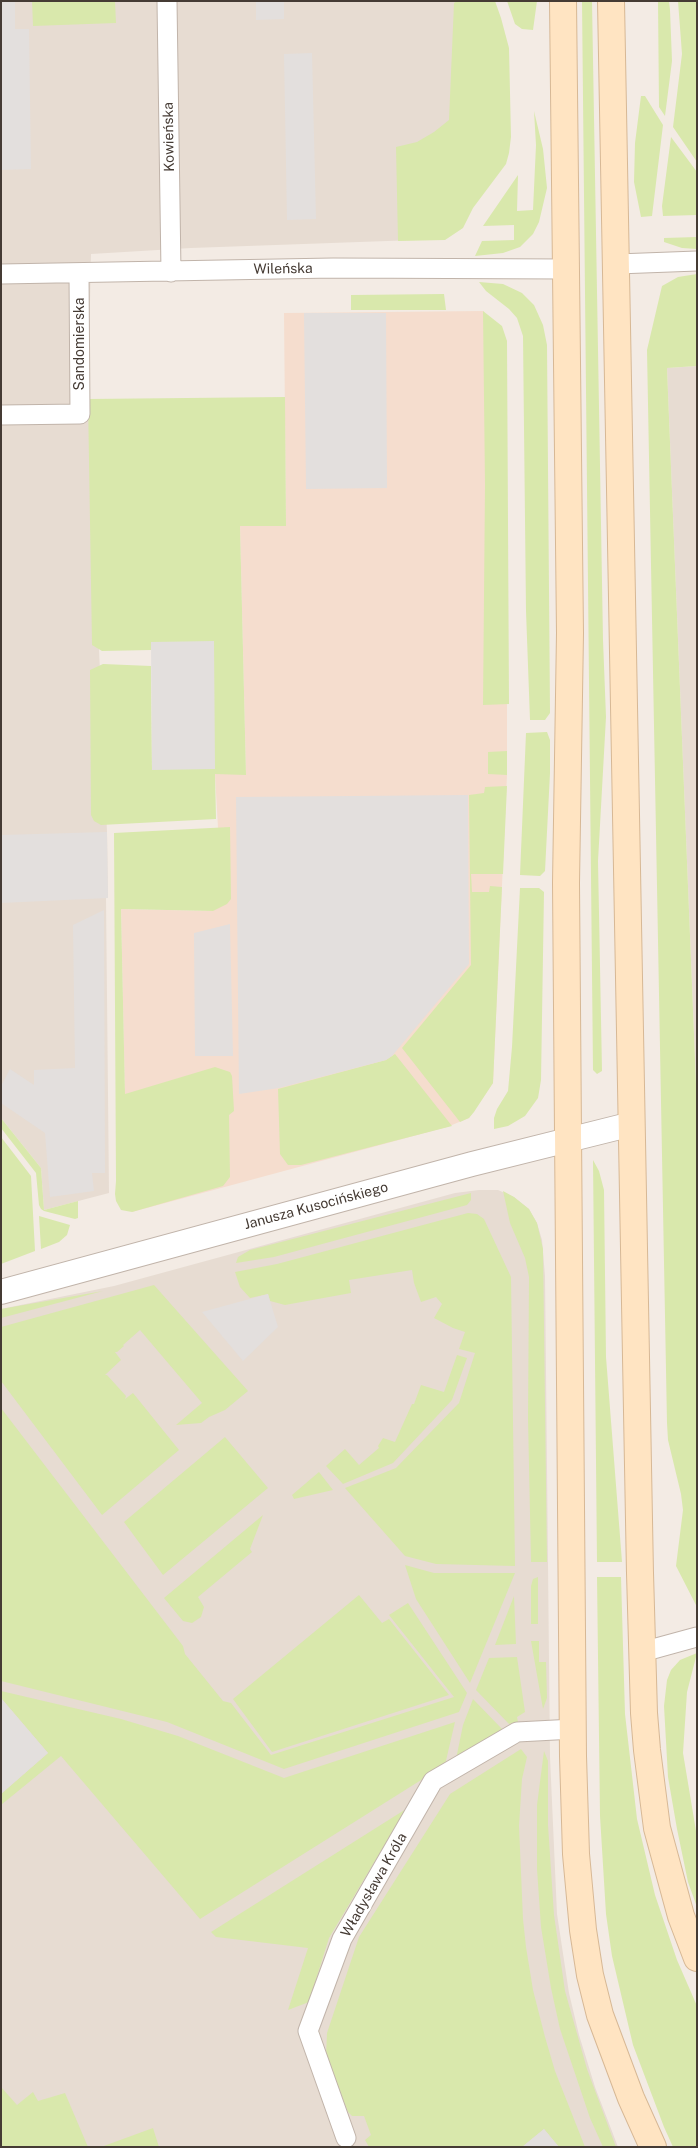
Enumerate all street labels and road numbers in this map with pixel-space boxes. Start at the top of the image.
street label: Kowieńska [160,102,178,172]
street label: Wileńska [253,260,313,278]
street label: Sandomierska [72,298,88,390]
street label: Janusza Kusocińskiego [242,1179,390,1233]
street label: Władysława Króla [337,1830,411,1940]

